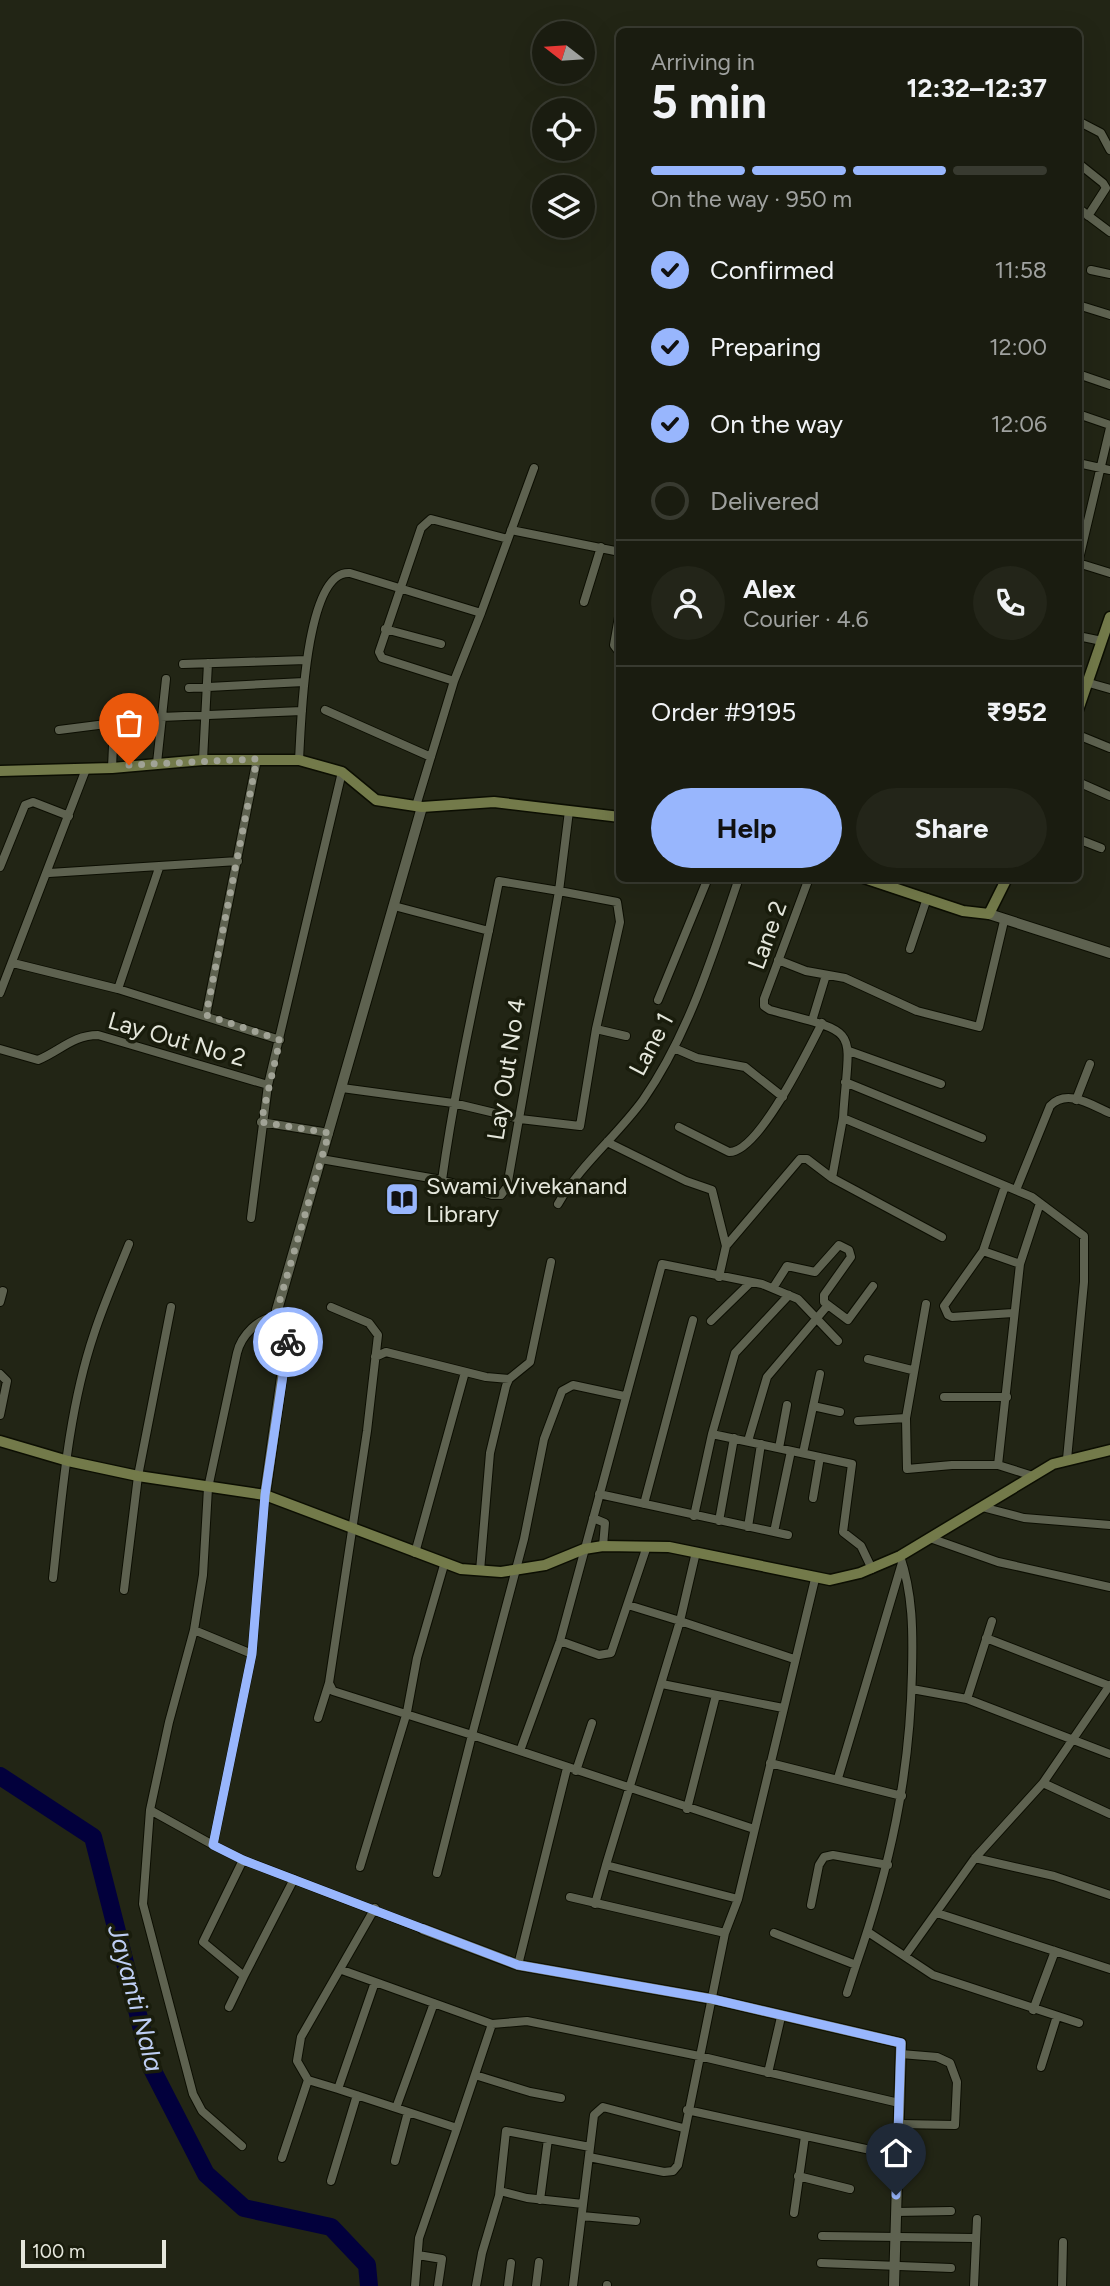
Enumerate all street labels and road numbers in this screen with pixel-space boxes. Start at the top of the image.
street label: Lane 2 [741,897,793,973]
street label: Lay Out No 4 [480,996,532,1142]
street label: Lay Out No 2 [105,1005,249,1073]
street label: Lane 1 [622,1008,680,1080]

